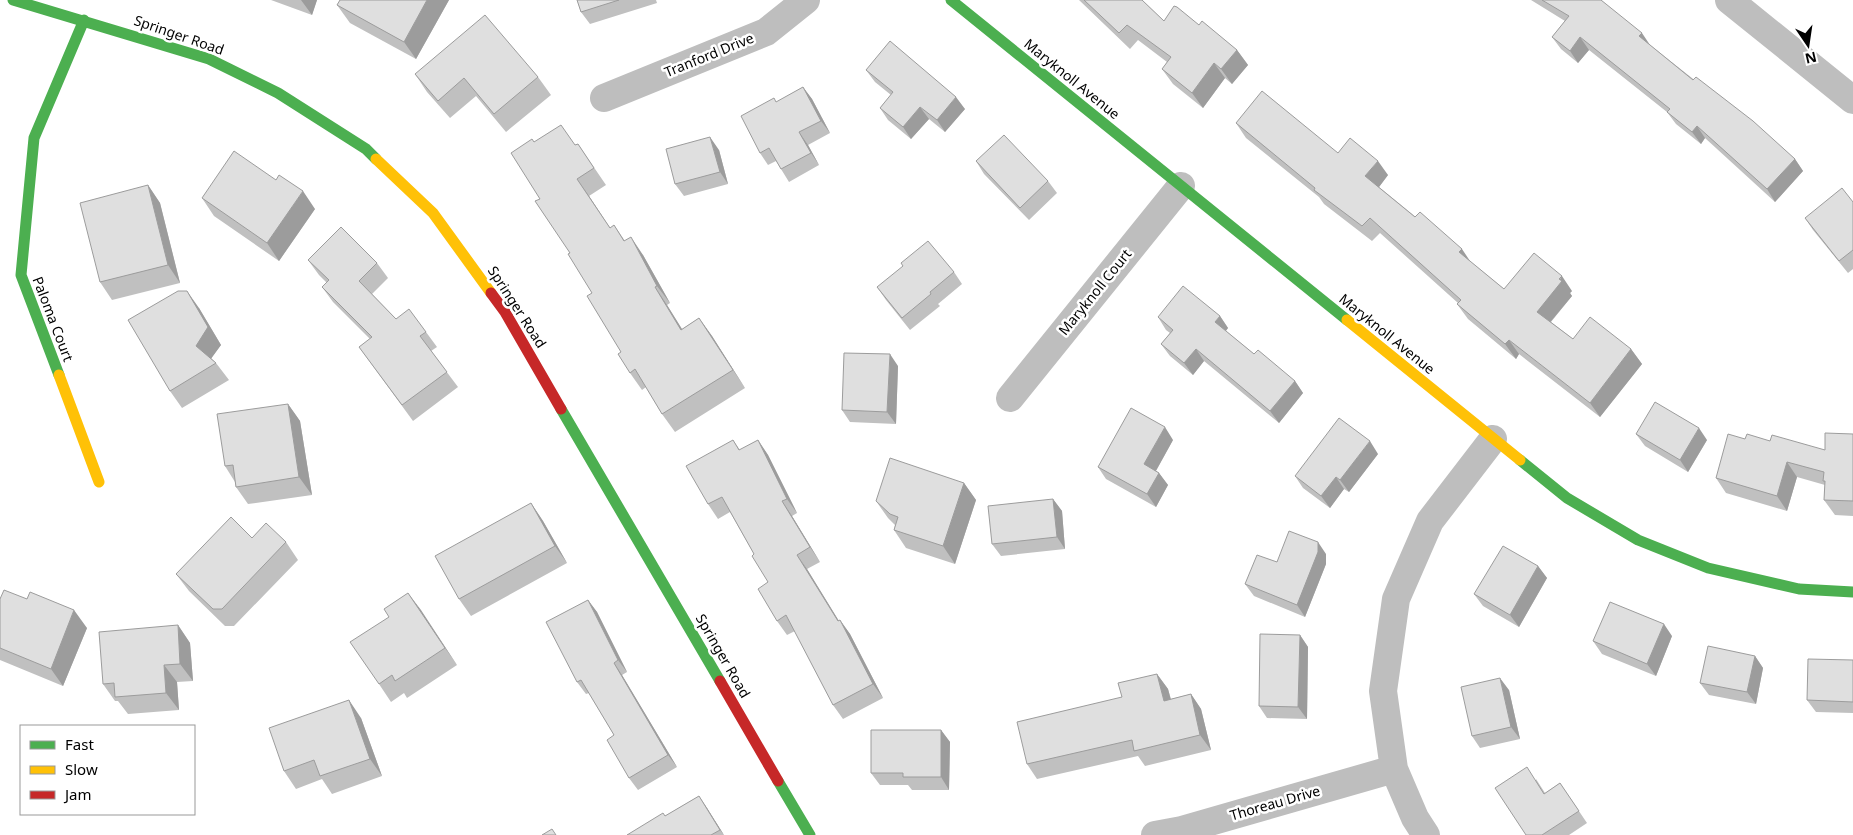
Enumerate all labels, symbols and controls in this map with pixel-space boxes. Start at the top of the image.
street label: Springer Road [132,10,227,59]
north arrow [1783,20,1833,70]
street label: Tranford Drive [661,28,756,81]
street label: Maryknoll Avenue [1020,34,1124,123]
text: N [1803,48,1819,69]
street label: Maryknoll Court [1054,245,1135,339]
street label: Springer Road [484,262,551,351]
street label: Paloma Court [29,274,78,364]
street label: Maryknoll Avenue [1335,289,1439,378]
street label: Springer Road [692,610,755,701]
legend [20,725,195,815]
text: Fast [65,734,94,754]
text: Slow [65,759,98,779]
street label: Thoreau Drive [1228,781,1322,824]
text: Jam [63,784,92,804]

